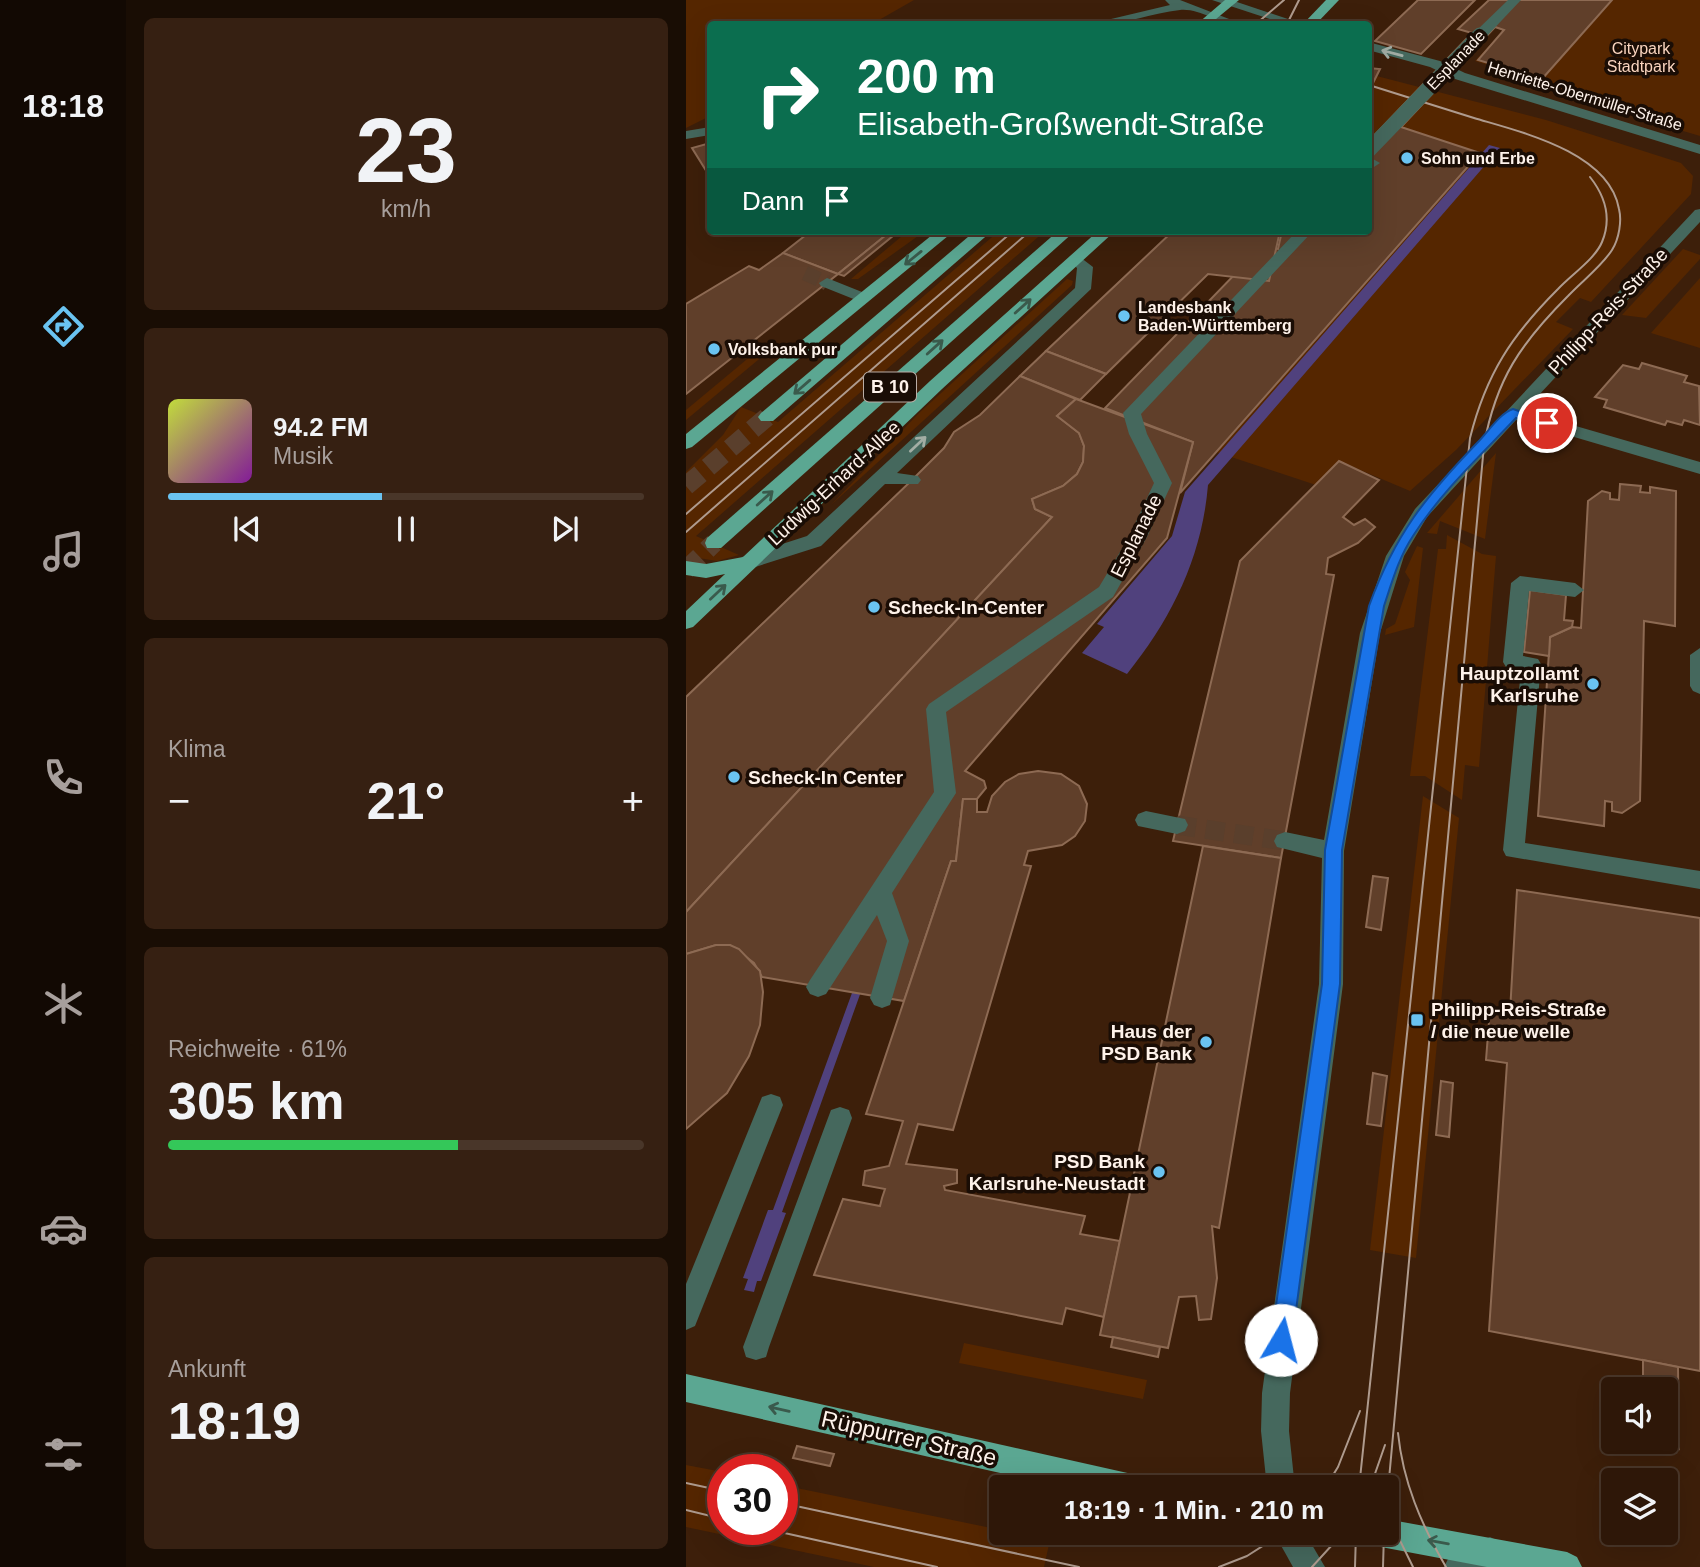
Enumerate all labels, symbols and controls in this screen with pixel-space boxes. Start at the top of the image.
street label: Esplanade [1424,27,1488,93]
park label: Citypark Stadtpark [1607,40,1676,75]
one-way arrow [1381,46,1403,59]
icon: right [742,49,833,140]
text: 200 m [857,49,996,103]
street label: Henriette-Obermüller-Straße [1486,58,1685,134]
text: 18:18 [22,88,104,124]
text: 23 [355,100,457,201]
text: Elisabeth-Großwendt-Straße [857,106,1264,142]
marker: Sohn und Erbe [1399,150,1415,166]
place label: Sohn und Erbe [1421,150,1535,167]
icon: arrive [818,182,856,220]
text: Dann [742,186,804,216]
text: km/h [381,196,431,222]
street label: Philipp-Reis-Straße [1544,244,1672,378]
one-way arrow [904,250,922,265]
one-way arrow [1014,298,1032,314]
place label: Landesbank Baden-Württemberg [1138,299,1292,334]
icon: directions [39,302,88,351]
marker: Landesbank Baden-Württemberg [1116,308,1132,324]
one-way arrow [926,339,944,355]
marker: Volksbank pur [706,341,722,357]
place label: Volksbank pur [728,341,837,358]
road number: B 10 [864,372,916,402]
one-way arrow [793,379,811,395]
pin [1517,393,1577,453]
icon: arrive [1528,404,1566,442]
text: 94.2 FM [273,412,368,442]
street label: Ludwig-Erhard-Allee [764,417,904,549]
one-way arrow [909,435,926,452]
text: Musik [273,443,333,469]
one-way arrow [756,490,774,506]
street label: Esplanade [1106,491,1166,581]
icon: previous [228,510,266,548]
icon: pause [387,510,425,548]
icon: next [546,510,584,548]
icon: music [39,527,88,576]
one-way arrow [709,584,727,600]
place label: Scheck-In-Center [888,597,1045,618]
marker: Scheck-In-Center [866,599,882,615]
place label: Hauptzollamt Karlsruhe [1460,663,1580,706]
marker: Hauptzollamt Karlsruhe [1585,676,1601,692]
text: Klima [168,736,226,762]
icon: phone [39,753,88,802]
place label: Scheck-In Center [748,767,904,788]
marker: Scheck-In Center [726,769,742,785]
text: 21° [367,772,445,830]
text: − [168,780,190,822]
text: + [622,780,644,822]
icon: climate [39,979,88,1028]
place label: Philipp-Reis-Straße / die neue welle [1431,999,1606,1042]
marker: Philipp-Reis-Straße / die neue welle [1409,1012,1425,1028]
place label: Haus der PSD Bank [1101,1021,1193,1064]
marker: Haus der PSD Bank [1198,1034,1214,1050]
text: Reichweite · 61% [168,1036,347,1062]
text: 305 km [168,1072,344,1130]
place label: PSD Bank Karlsruhe-Neustadt [969,1151,1146,1194]
marker: PSD Bank Karlsruhe-Neustadt [1151,1164,1167,1180]
icon: car [39,1204,88,1253]
position arrow [1244,1303,1318,1377]
text: Ankunft [168,1356,246,1382]
map controls [1601,1377,1678,1545]
button: sound [1601,1377,1678,1454]
text: 18:19 [168,1392,301,1450]
one-way arrow [768,1401,791,1415]
street label: Rüppurrer Straße [819,1405,999,1471]
icon: filters [39,1430,88,1479]
speed limit sign: 30 [707,1454,798,1545]
button: layers [1601,1468,1678,1545]
text: 18:19 · 1 Min. · 210 m [1064,1495,1324,1525]
one-way arrow [1427,1535,1450,1548]

